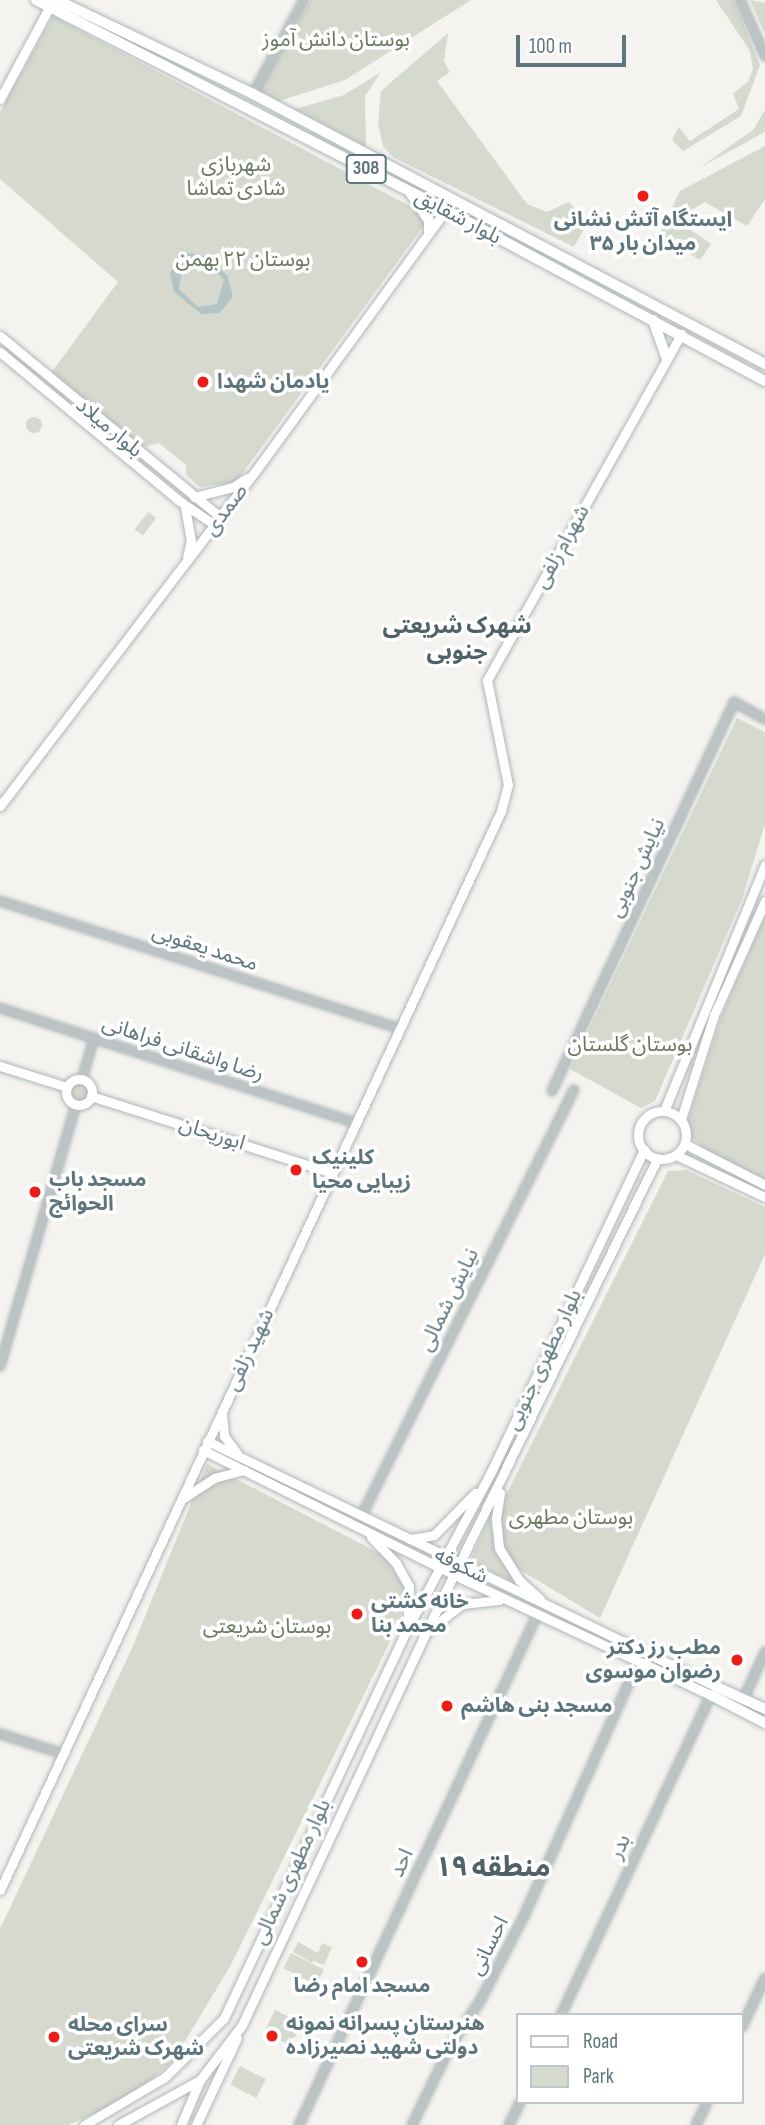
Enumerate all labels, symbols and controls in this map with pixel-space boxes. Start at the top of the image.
scale bar [520,21,630,65]
park label: بوستان دانش آموز [262,27,410,53]
text: 100 m [529,34,572,59]
park label: شهربازی شادی تماشا [187,152,285,202]
road number: 308 [345,154,387,184]
street label: بلوار شقایق [411,184,505,250]
marker: ایستگاه آتش نشانی ۳۵ میدان بار [635,188,651,204]
place label: ایستگاه آتش نشانی ۳۵ میدان بار [554,207,732,257]
park label: بوستان ۲۲ بهمن [176,247,310,273]
place label: یادمان شهدا [217,369,329,395]
marker: یادمان شهدا [195,374,211,390]
street label: بلوار میلاد [71,393,147,463]
street label: صمدی [198,479,254,541]
street label: شهرام زلفی [529,501,595,593]
district label: شهرک شریعتی جنوبی [382,612,532,666]
street label: نیایش جنوبی [603,814,671,922]
street label: محمد یعقوبی [149,919,261,977]
street label: رضا واشقانی فراهانی [99,1011,267,1087]
park label: بوستان گلستان [568,1032,692,1058]
street label: ابوریحان [176,1112,248,1156]
place label: کلینیک زیبایی محیا [312,1145,411,1195]
marker: کلینیک زیبایی محیا [286,1160,306,1180]
place label: مسجد باب‌ الحوائج [49,1167,146,1217]
marker: مسجد باب‌ الحوائج [27,1184,43,1200]
street label: نیایش شمالی [413,1244,485,1356]
street label: بلوار مطهری جنوبی [500,1285,588,1435]
street label: شهید زلفی [220,1305,280,1395]
park label: بوستان مطهری [509,1505,633,1531]
street label: شکوفه [430,1542,492,1590]
place label: خانه کشتی محمد بنا [371,1589,469,1639]
marker: خانه کشتی محمد بنا [349,1606,365,1622]
park label: بوستان شریعتی [203,1614,331,1640]
place label: مطب رز دکتر رضوان موسوی [586,1635,721,1685]
marker: مطب رز دکتر رضوان موسوی [727,1650,747,1670]
place label: مسجد بنی هاشم [461,1693,612,1719]
marker: مسجد بنی هاشم [439,1698,455,1714]
street label: بلوار مطهری شمالی [247,1795,337,1949]
street label: بدر [603,1831,637,1863]
street label: احد [385,1845,419,1881]
district label: منطقه ۱۹ [435,1851,551,1885]
street label: احسانی [464,1912,514,1980]
marker: مسجد امام رضا [354,1954,370,1970]
place label: مسجد امام رضا [293,1973,431,1999]
place label: هنرستان پسرانه نمونه دولتی شهید نصیرزاده [286,2011,485,2061]
place label: سرای محله شهرک شریعتی [68,2012,204,2062]
legend [516,2013,744,2104]
marker: هنرستان پسرانه نمونه دولتی شهید نصیرزاده [264,2028,280,2044]
marker: سرای محله شهرک شریعتی [46,2029,62,2045]
text: Road [583,2029,618,2054]
text: Park [583,2064,614,2089]

